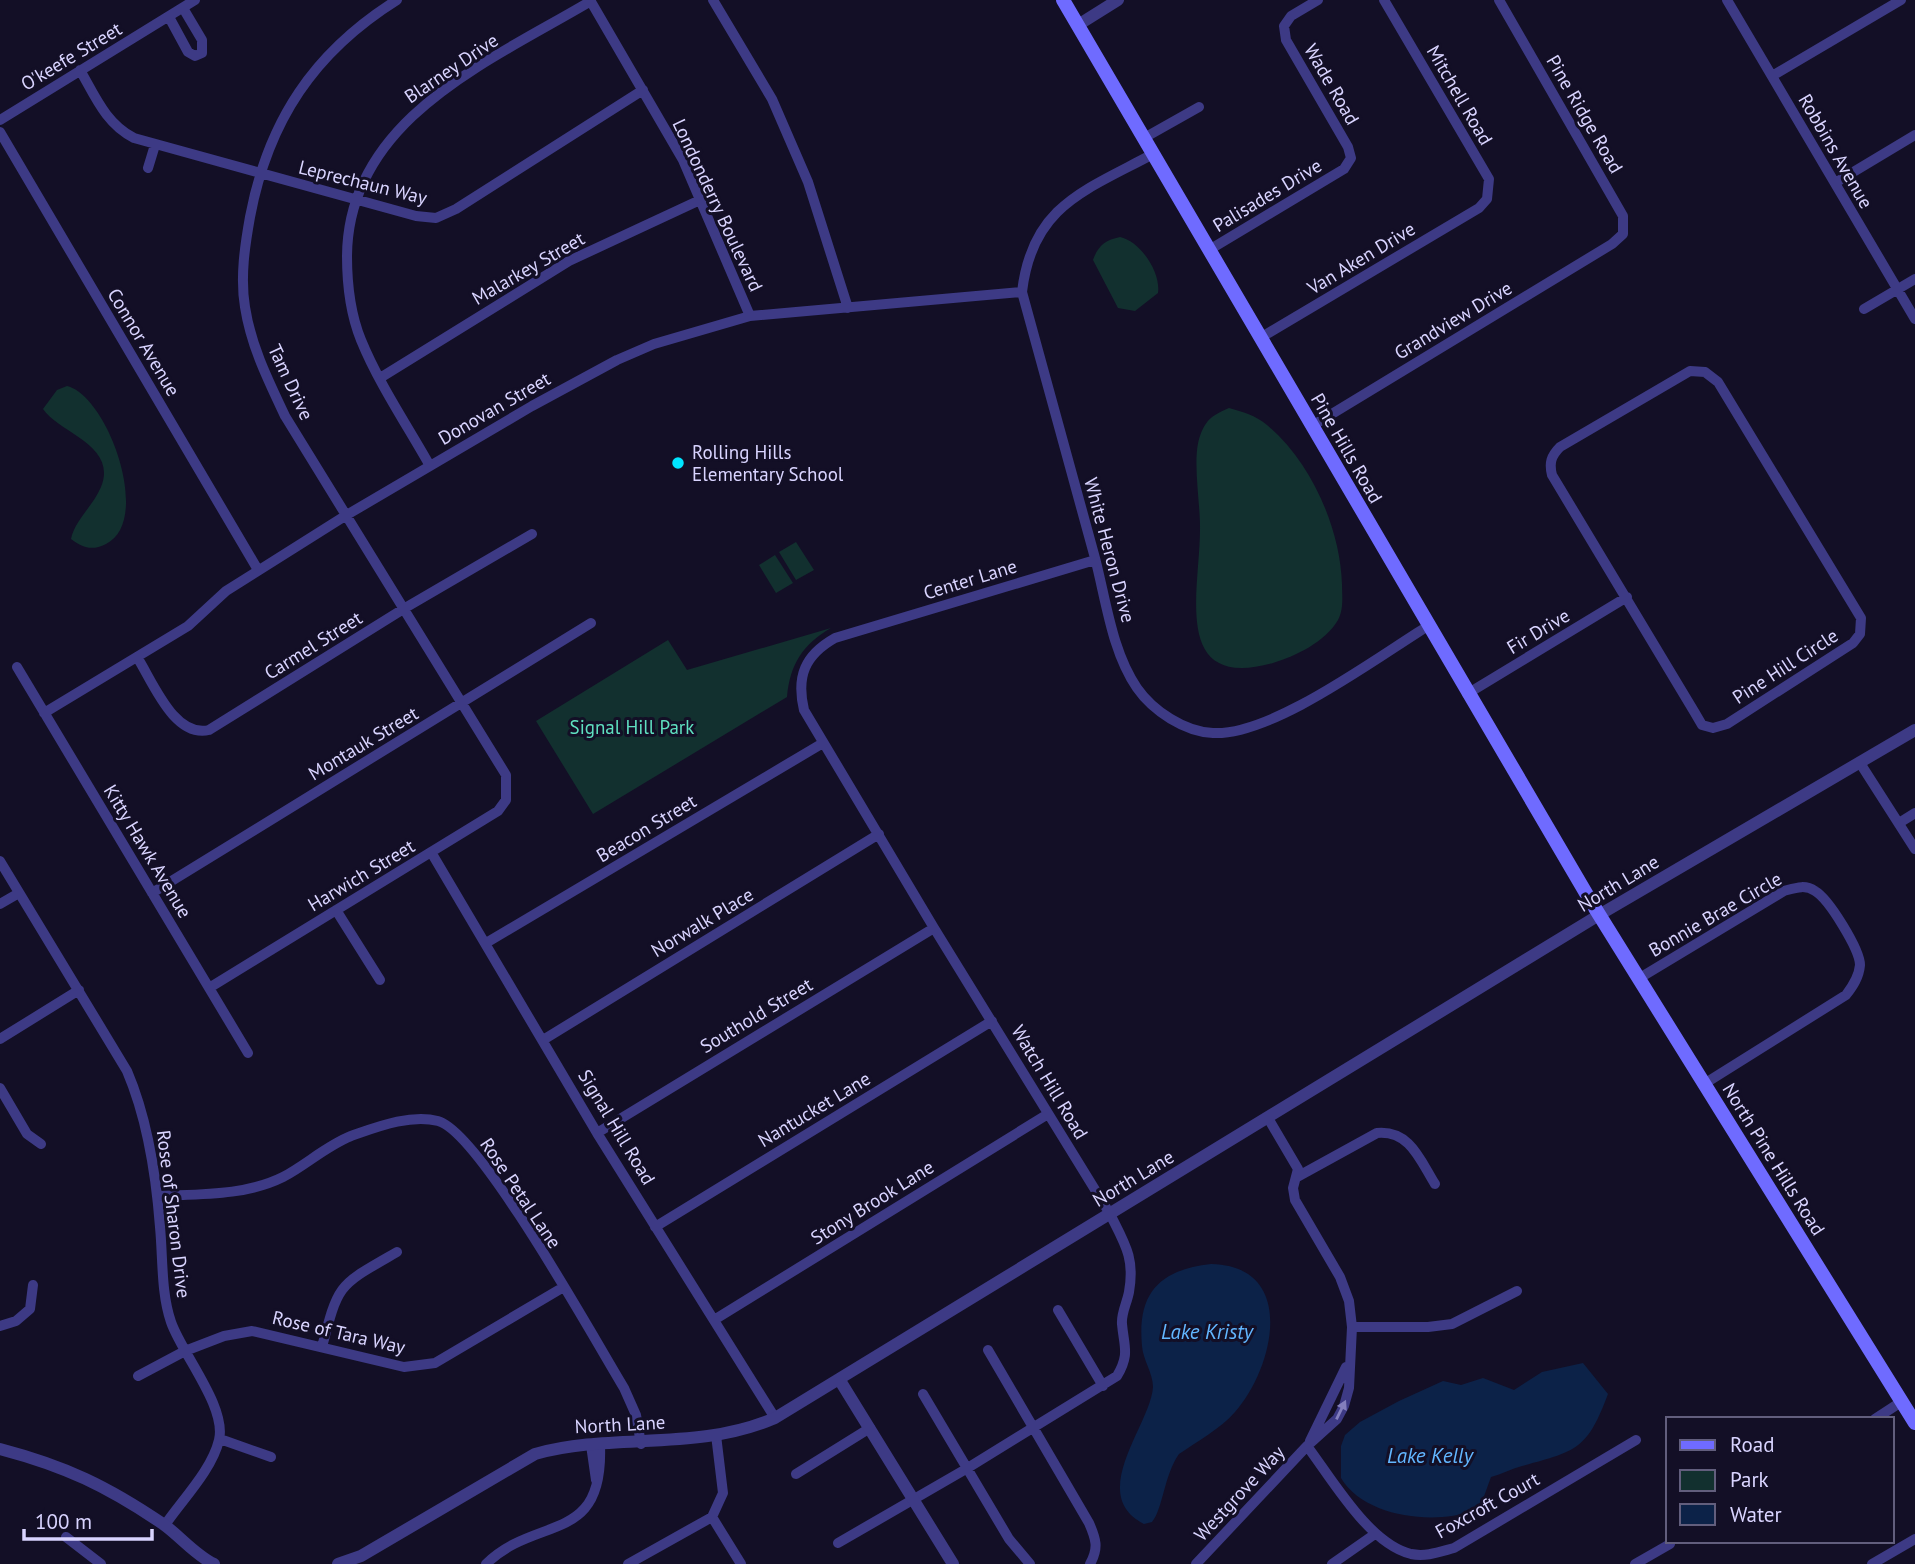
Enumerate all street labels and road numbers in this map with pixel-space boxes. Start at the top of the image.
street label: O'keefe Street [16,16,126,96]
street label: Blarney Drive [400,28,502,108]
street label: Wade Road [1299,39,1365,129]
street label: Mitchell Road [1422,41,1498,149]
street label: Pine Ridge Road [1541,51,1629,177]
street label: Robbins Avenue [1794,89,1878,213]
street label: Londonderry Boulevard [667,115,769,295]
street label: Palisades Drive [1208,153,1326,237]
street label: Leprechaun Way [296,154,430,210]
street label: Van Aken Drive [1302,216,1419,300]
street label: Malarkey Street [468,226,589,310]
street label: Grandview Drive [1390,275,1516,365]
street label: Connor Avenue [102,284,186,400]
street label: Tam Drive [263,340,319,424]
street label: Donovan Street [434,366,555,450]
street label: Pine Hills Road [1306,389,1388,507]
street label: White Heron Drive [1079,475,1141,625]
street label: Center Lane [920,553,1020,605]
street label: Fir Drive [1502,603,1574,659]
street label: Carmel Street [260,605,367,684]
street label: Pine Hill Circle [1728,623,1842,709]
street label: Montauk Street [304,701,423,785]
street label: Kitty Hawk Avenue [99,780,197,922]
street label: Beacon Street [592,788,701,867]
street label: Harwich Street [303,833,419,916]
street label: North Lane [1573,849,1663,917]
street label: Bonnie Brae Circle [1644,866,1786,962]
street label: Norwalk Place [646,882,758,962]
street label: Southold Street [695,972,817,1058]
street label: Watch Hill Road [1007,1021,1093,1143]
street label: Signal Hill Road [573,1065,661,1189]
street label: Nantucket Lane [753,1066,875,1152]
street label: North Pine Hills Road [1717,1078,1831,1240]
street label: Rose of Sharon Drive [152,1129,196,1299]
street label: Rose Petal Lane [475,1133,567,1253]
street label: North Lane [1088,1144,1178,1212]
street label: Stony Brook Lane [806,1155,938,1249]
street label: Rose of Tara Way [270,1305,408,1359]
street label: North Lane [574,1410,666,1438]
street label: Westgrove Way [1189,1440,1289,1546]
street label: Foxcroft Court [1431,1466,1544,1543]

